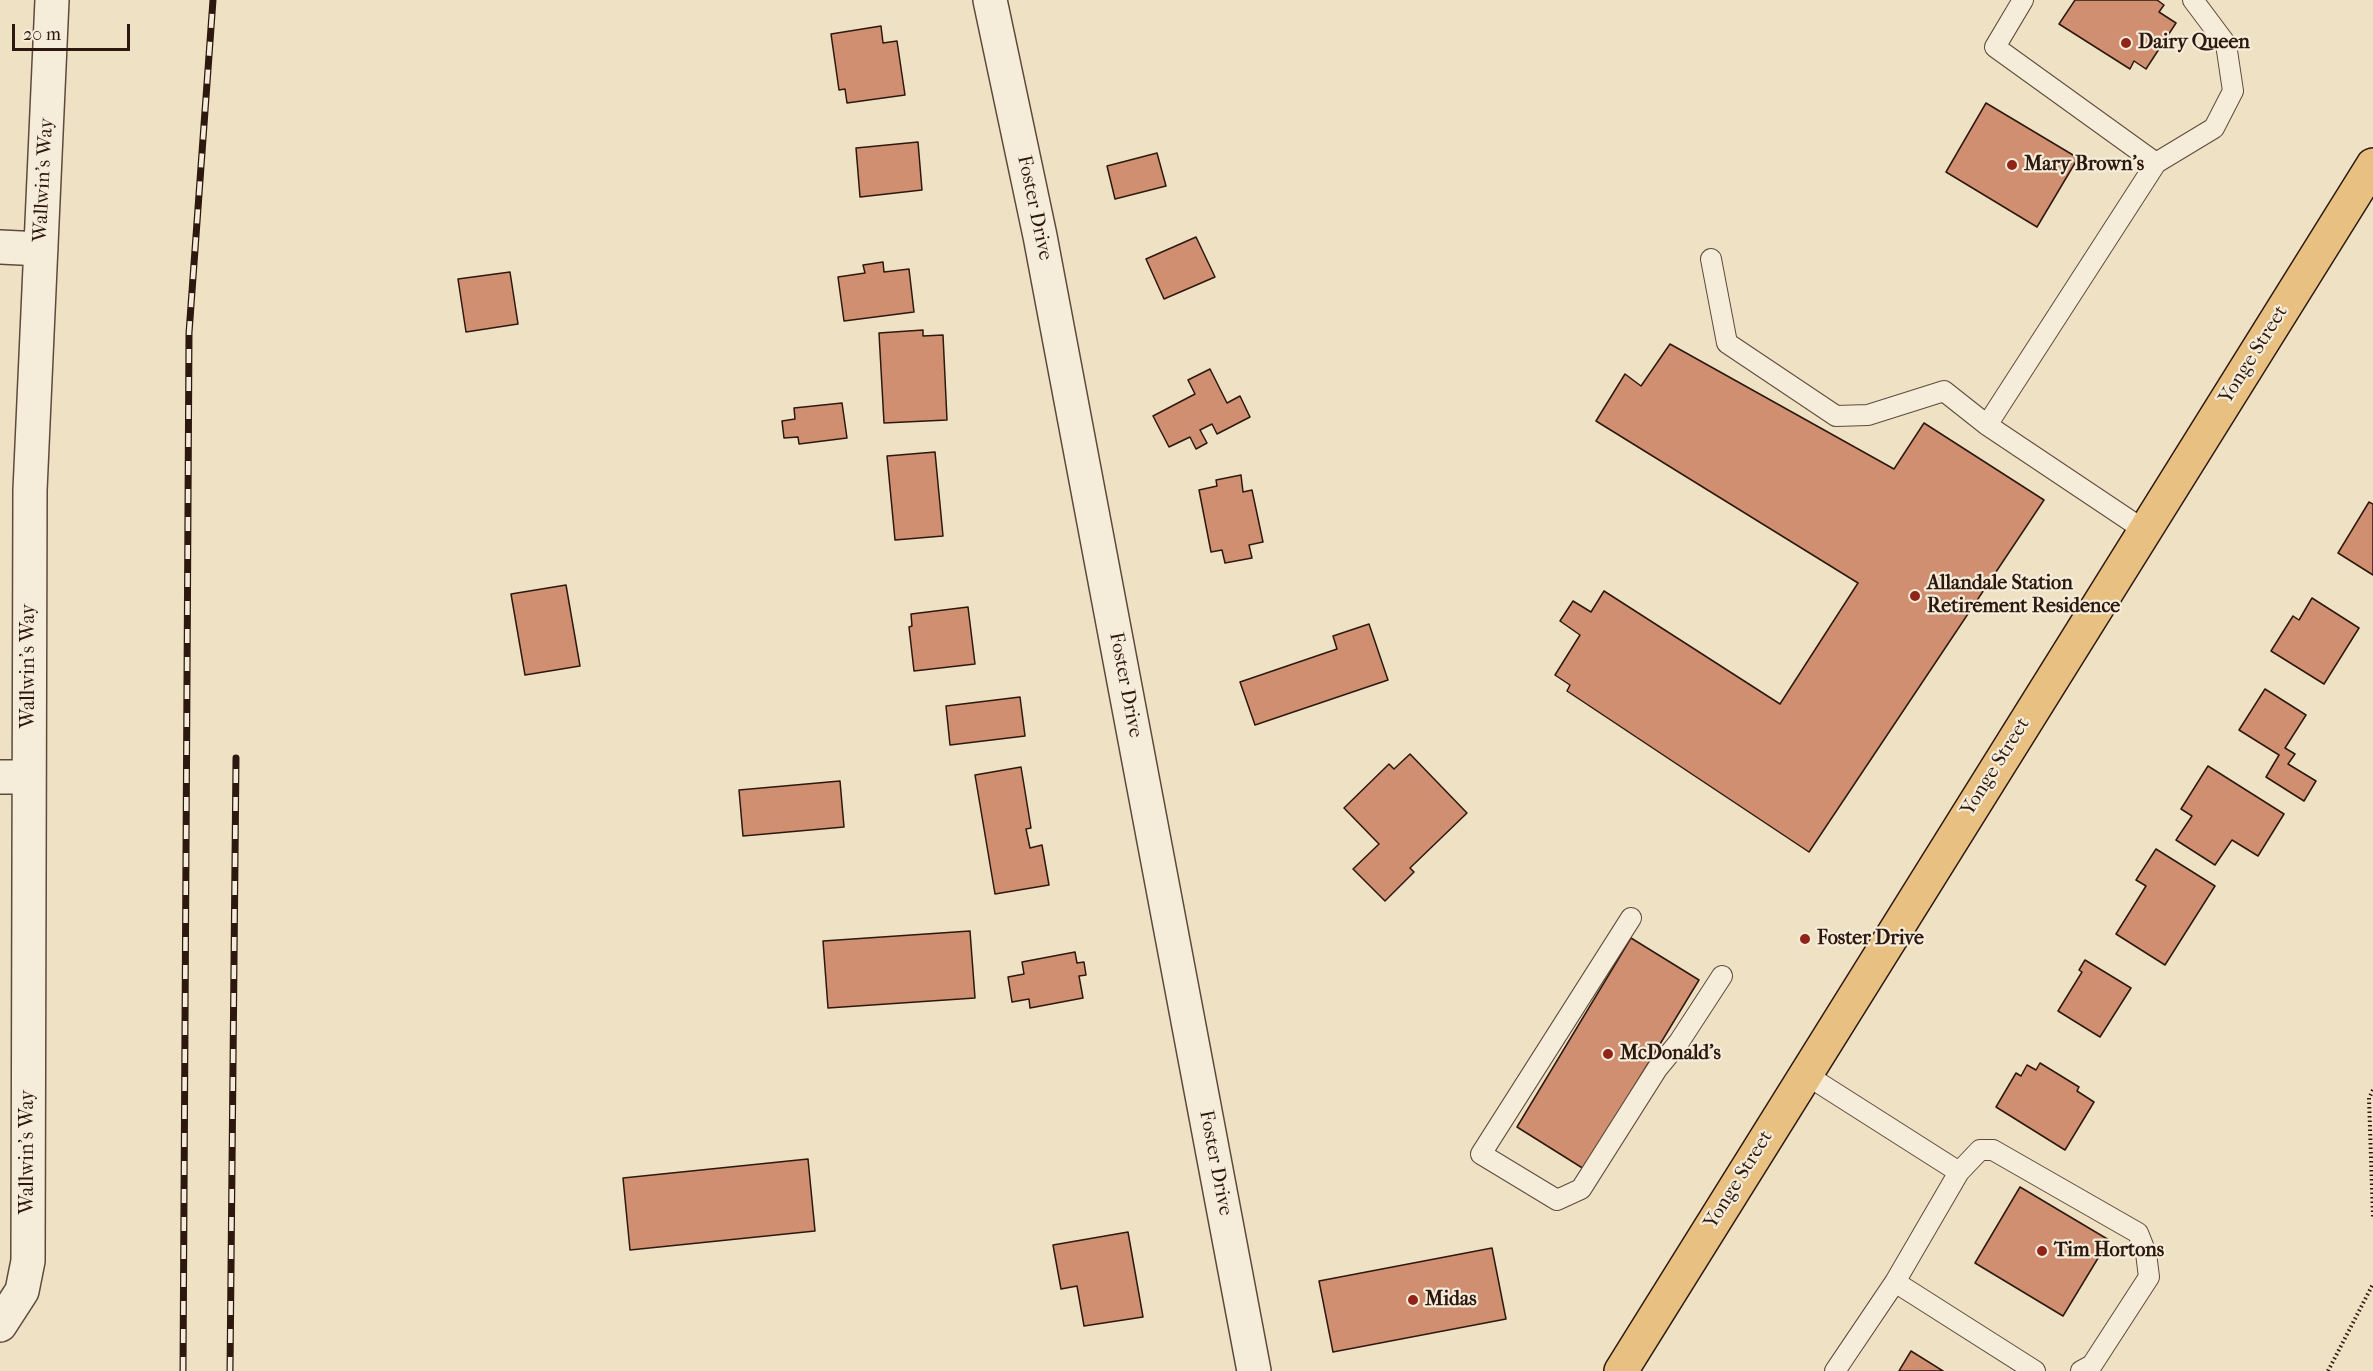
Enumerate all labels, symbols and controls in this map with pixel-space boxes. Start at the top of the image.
scale bar [15,12,134,50]
text: 20 m [23,24,61,45]
place label: Dairy Queen [2138,31,2250,55]
marker: Dairy Queen [2119,36,2133,50]
street label: Wallwin's Way [29,117,59,243]
street label: Foster Drive [1011,153,1057,263]
place label: Mary Brown's [2024,153,2144,177]
marker: Mary Brown's [2005,158,2019,172]
street label: Yonge Street [2214,302,2294,408]
place label: Allandale Station Retirement Residence [1927,572,2120,619]
marker: Allandale Station Retirement Residence [1908,589,1922,603]
street label: Wallwin's Way [17,604,41,728]
street label: Foster Drive [1103,630,1147,740]
street label: Yonge Street [1956,714,2036,820]
place label: Foster Drive [1817,927,1924,951]
marker: Foster Drive [1798,932,1812,946]
place label: McDonald's [1620,1042,1721,1066]
marker: McDonald's [1601,1047,1615,1061]
street label: Wallwin's Way [16,1090,40,1214]
street label: Foster Drive [1193,1108,1237,1218]
street label: Yonge Street [1699,1127,1779,1233]
place label: Tim Hortons [2054,1239,2164,1263]
marker: Tim Hortons [2035,1244,2049,1258]
place label: Midas [1425,1288,1477,1312]
marker: Midas [1406,1293,1420,1307]

